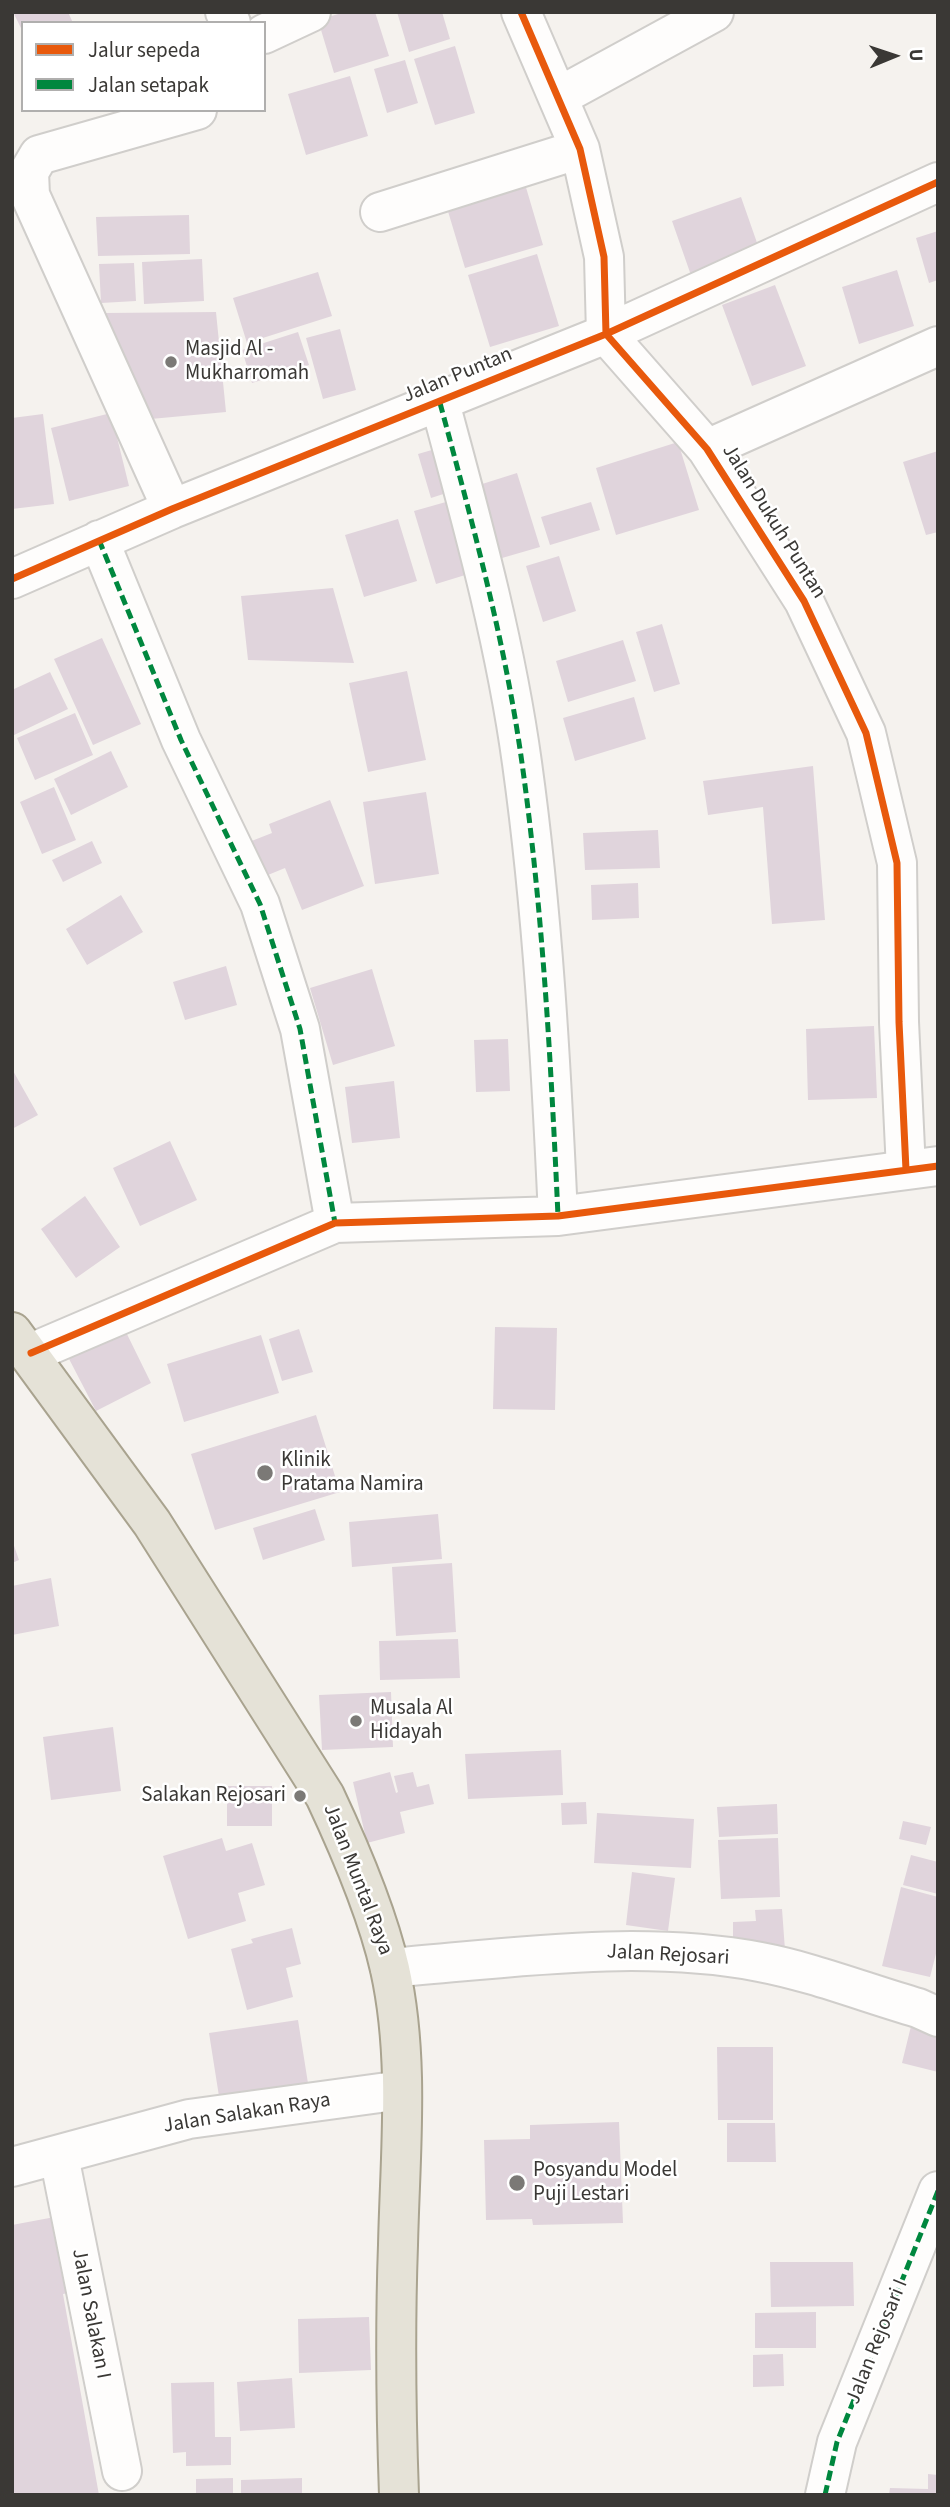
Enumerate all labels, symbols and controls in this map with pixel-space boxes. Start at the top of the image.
legend [21,21,266,112]
north arrow [859,21,929,91]
text: Jalur sepeda [88,35,200,65]
text: U [902,48,929,62]
text: Jalan setapak [88,70,209,100]
place label: Masjid Al - Mukharromah [185,337,309,387]
street label: Jalan Puntan [400,343,516,409]
marker: Masjid Al - Mukharromah [163,354,179,370]
street label: Jalan Dukuh Puntan [715,440,831,604]
place label: Klinik Pratama Namira [281,1448,424,1498]
marker: Klinik Pratama Namira [255,1463,275,1483]
place label: Musala Al Hidayah [370,1696,453,1746]
marker: Musala Al Hidayah [348,1713,364,1729]
place label: Salakan Rejosari [141,1783,286,1809]
marker: Salakan Rejosari [292,1788,308,1804]
street label: Jalan Muntal Raya [317,1801,397,1959]
street label: Jalan Rejosari [606,1940,730,1972]
street label: Jalan Salakan Raya [162,2088,332,2140]
place label: Posyandu Model Puji Lestari [533,2158,677,2208]
marker: Posyandu Model Puji Lestari [507,2173,527,2193]
street label: Jalan Salakan I [65,2247,115,2381]
street label: Jalan Rejosari I [841,2276,915,2408]

